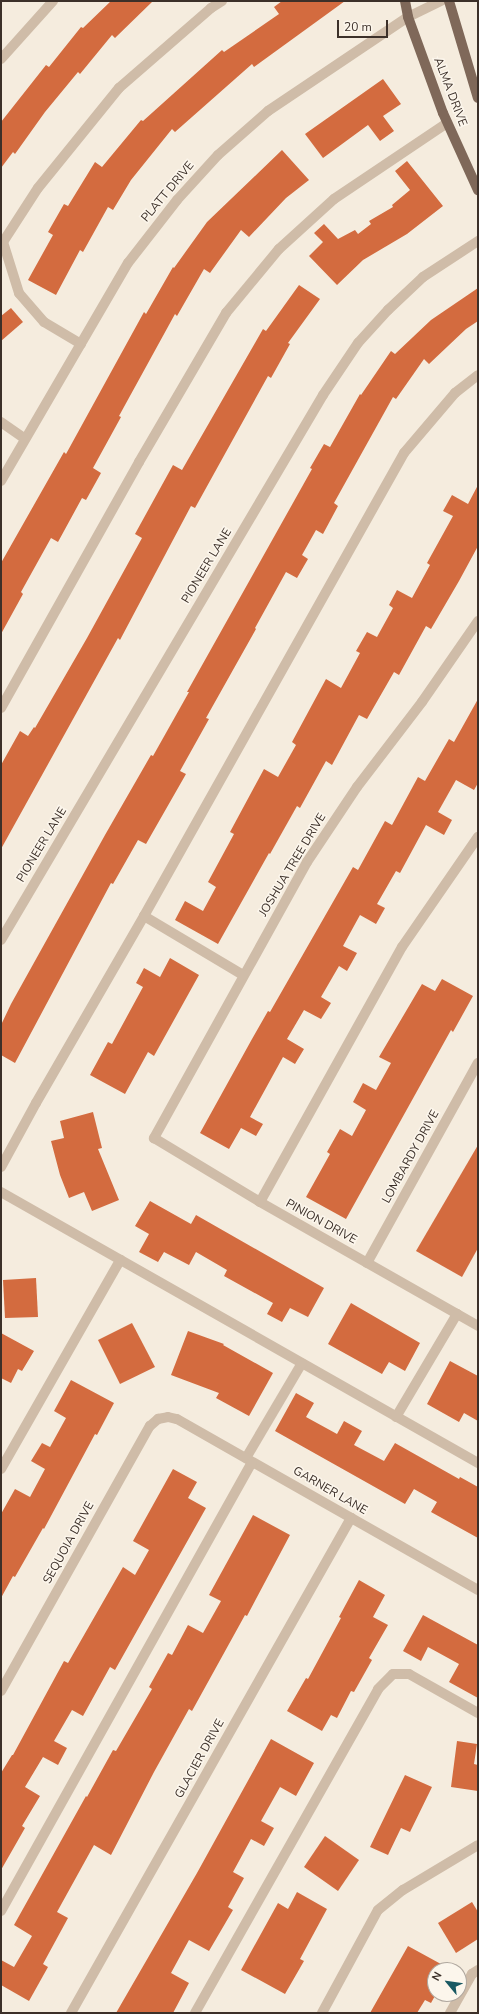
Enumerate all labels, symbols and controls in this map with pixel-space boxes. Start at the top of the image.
scale bar [339,12,390,38]
text: 20 m [344,19,372,35]
street label: ALMA DRIVE [430,56,470,128]
street label: PLATT DRIVE [138,159,198,225]
street label: PIONEER LANE [179,526,235,606]
street label: PIONEER LANE [14,805,70,885]
street label: JOSHUA TREE DRIVE [257,811,329,919]
street label: LOMBARDY DRIVE [379,1108,443,1206]
street label: PINION DRIVE [283,1197,359,1247]
street label: GARNER LANE [290,1464,370,1518]
street label: SEQUOIA DRIVE [40,1499,98,1587]
street label: GLACIER DRIVE [172,1717,228,1801]
north arrow [427,1962,467,2002]
text: N [428,1969,445,1984]

